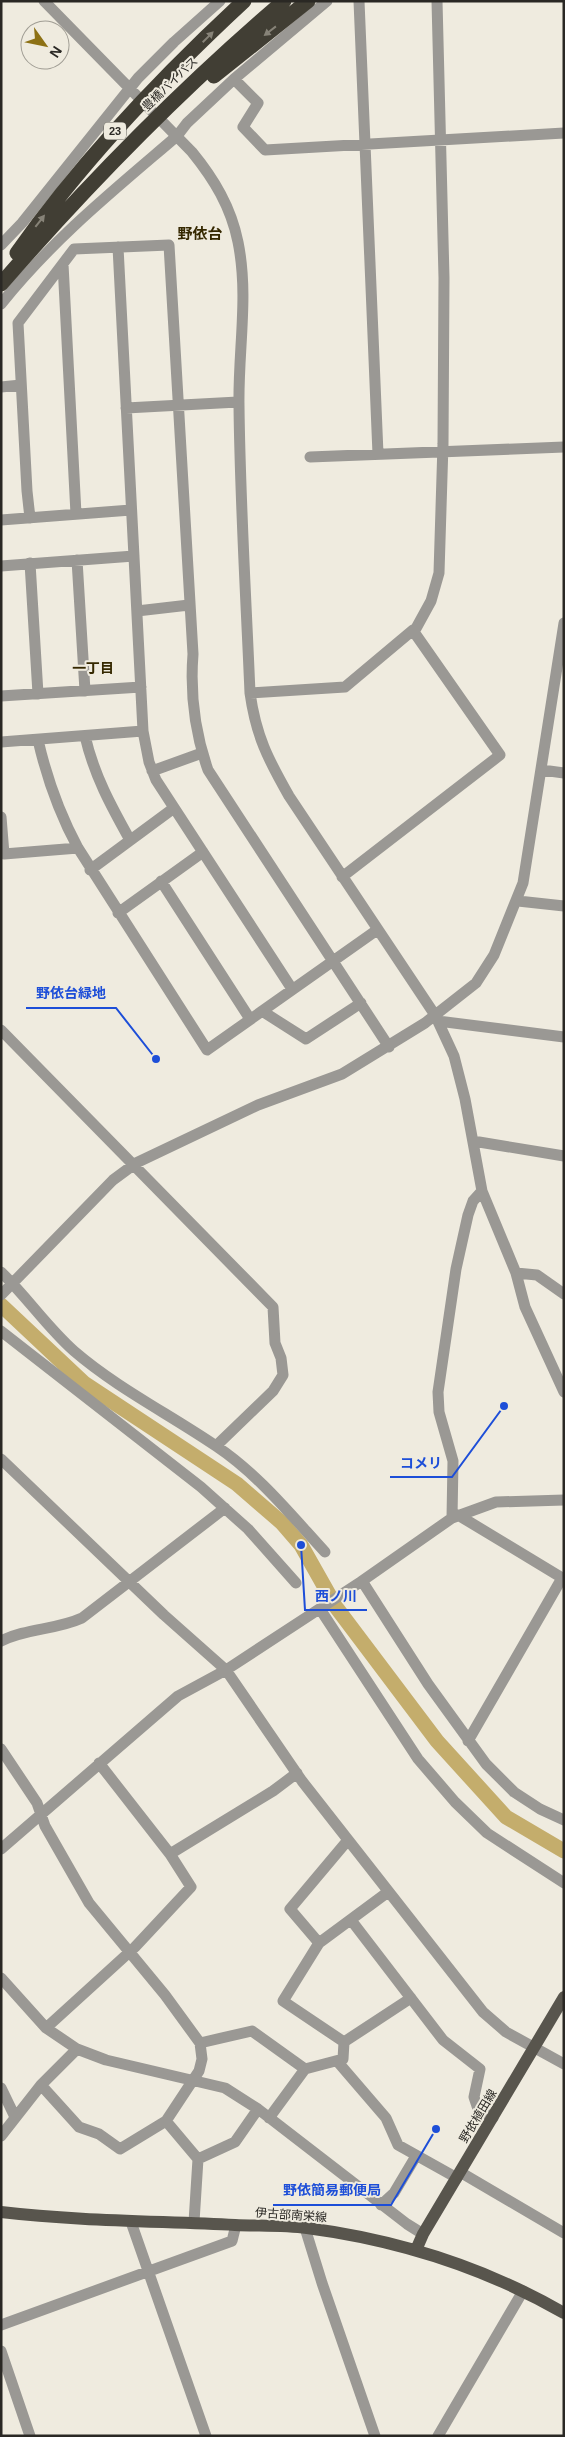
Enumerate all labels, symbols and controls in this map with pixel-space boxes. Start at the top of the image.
north arrow [20,20,70,70]
one-way arrow [264,26,277,37]
one-way arrow [202,31,214,43]
text: N [46,43,65,61]
street label: 豊橋バイパス [139,54,201,114]
road number: 23 [104,122,126,140]
one-way arrow [35,214,45,228]
district label: 野依台 [177,225,223,242]
district label: 一丁目 [72,660,114,676]
callout: 野依台緑地 [26,979,116,1008]
text: 野依台緑地 [36,985,106,1001]
callout: コメリ [390,1448,452,1477]
text: コメリ [400,1455,442,1471]
callout: 西ノ川 [305,1581,367,1610]
text: 西ノ川 [315,1588,357,1604]
street label: 野依植田線 [457,2087,499,2145]
callout: 野依簡易郵便局 [273,2176,391,2205]
text: 野依簡易郵便局 [283,2182,381,2198]
street label: 伊古部南栄線 [255,2206,327,2224]

